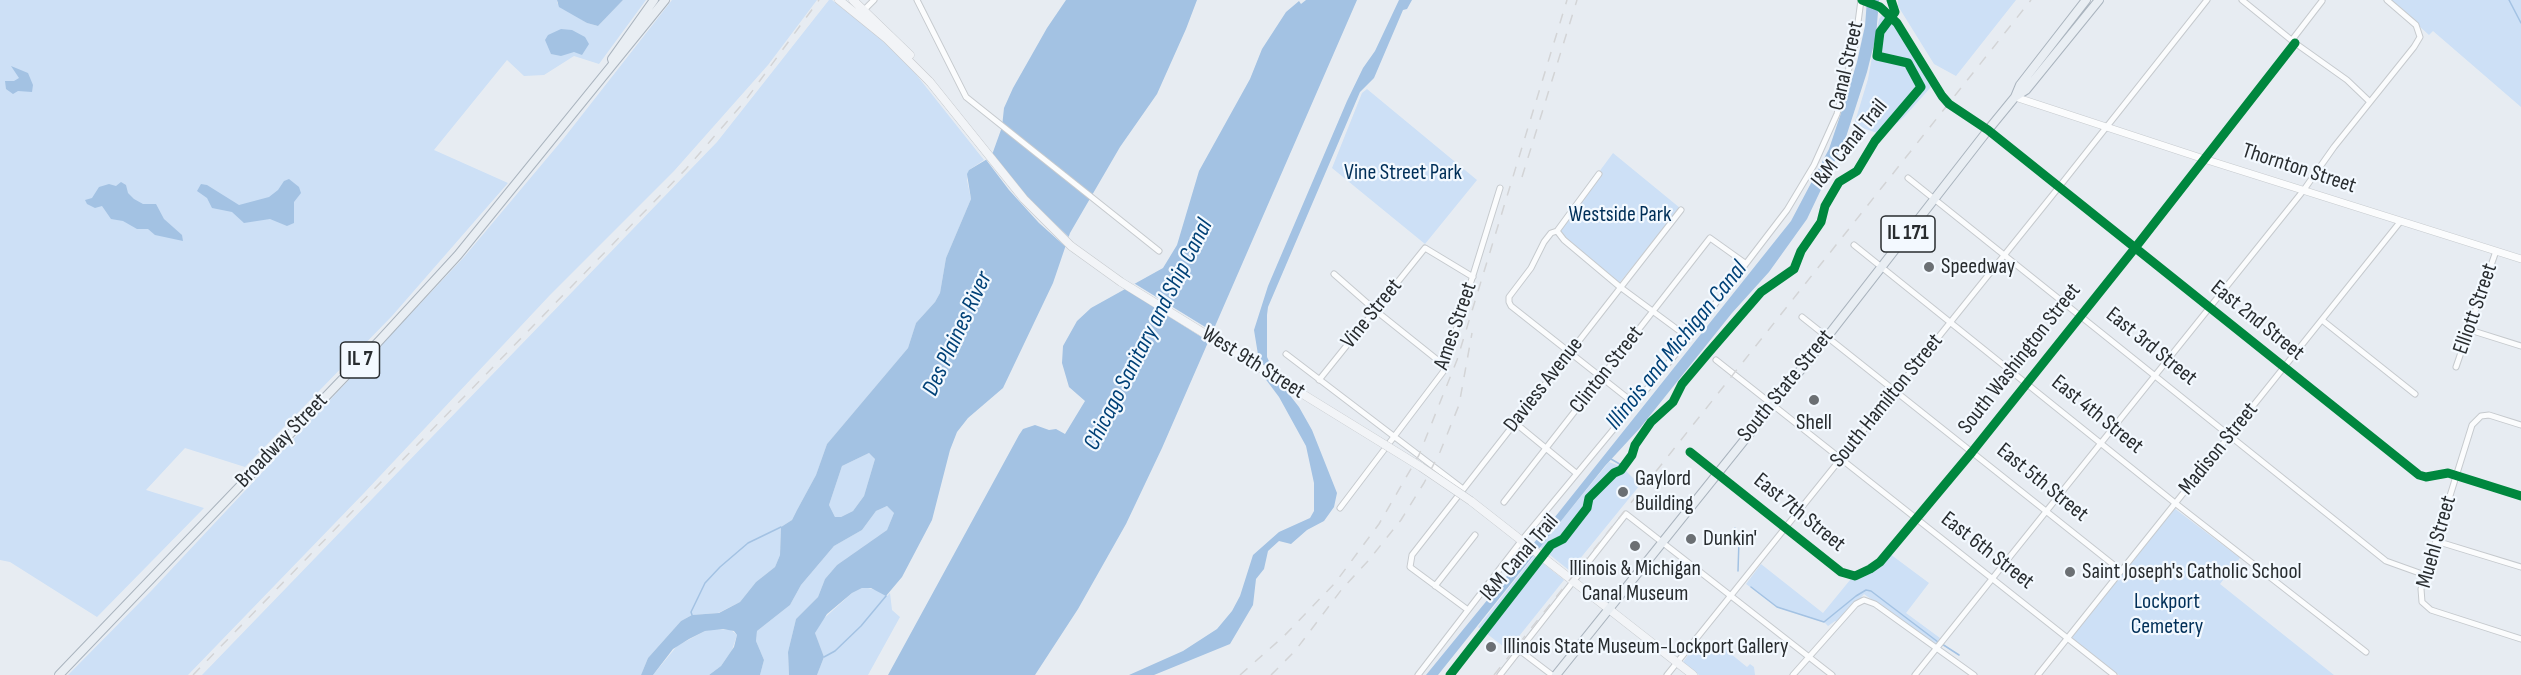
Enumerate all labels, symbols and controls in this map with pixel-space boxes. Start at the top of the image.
street label: Canal Street [1824,19,1870,113]
street label: I&M Canal Trail [1806,94,1894,194]
street label: Thornton Street [2239,138,2359,200]
park label: Vine Street Park [1344,160,1462,186]
park label: Westside Park [1569,202,1671,228]
water label: Chicago Sanitary and Ship Canal [1078,215,1220,455]
road number: IL 171 [1881,216,1935,252]
place label: Speedway [1941,254,2015,280]
water label: Illinois and Michigan Canal [1600,256,1754,436]
marker: Speedway [1922,260,1936,274]
street label: Elliott Street [2448,260,2504,358]
water label: Des Plaines River [917,268,999,400]
street label: Vine Street [1336,274,1408,354]
street label: East 2nd Street [2205,275,2309,367]
street label: South Washington Street [1953,278,2087,440]
street label: Ames Street [1429,279,1483,373]
street label: East 3rd Street [2100,302,2202,392]
street label: West 9th Street [1196,321,1310,405]
street label: Clinton Street [1565,321,1649,419]
street label: South State Street [1733,324,1839,448]
street label: South Hamilton Street [1825,329,1949,473]
street label: Daviess Avenue [1499,332,1589,438]
road number: IL 7 [340,342,380,378]
street label: East 4th Street [2046,370,2148,460]
street label: Broadway Street [230,388,334,494]
marker: Shell [1807,393,1821,407]
street label: Madison Street [2174,397,2264,501]
place label: Shell [1796,410,1832,436]
street label: East 5th Street [1991,438,2093,528]
place label: Gaylord Building [1635,466,1694,518]
street label: East 7th Street [1748,468,1850,558]
marker: Gaylord Building [1616,485,1630,499]
street label: Muehl Street [2411,493,2463,591]
street label: East 6th Street [1935,506,2039,596]
street label: I&M Canal Trail [1475,509,1565,607]
place label: Dunkin' [1703,526,1757,552]
marker: Dunkin' [1684,532,1698,546]
marker: Illinois & Michigan Canal Museum [1628,539,1642,553]
place label: Illinois & Michigan Canal Museum [1569,556,1701,608]
place label: Saint Joseph's Catholic School [2082,559,2302,585]
marker: Saint Joseph's Catholic School [2063,565,2077,579]
park label: Lockport Cemetery [2131,589,2203,640]
place label: Illinois State Museum-Lockport Gallery [1503,634,1789,660]
marker: Illinois State Museum-Lockport Gallery [1484,640,1498,654]

